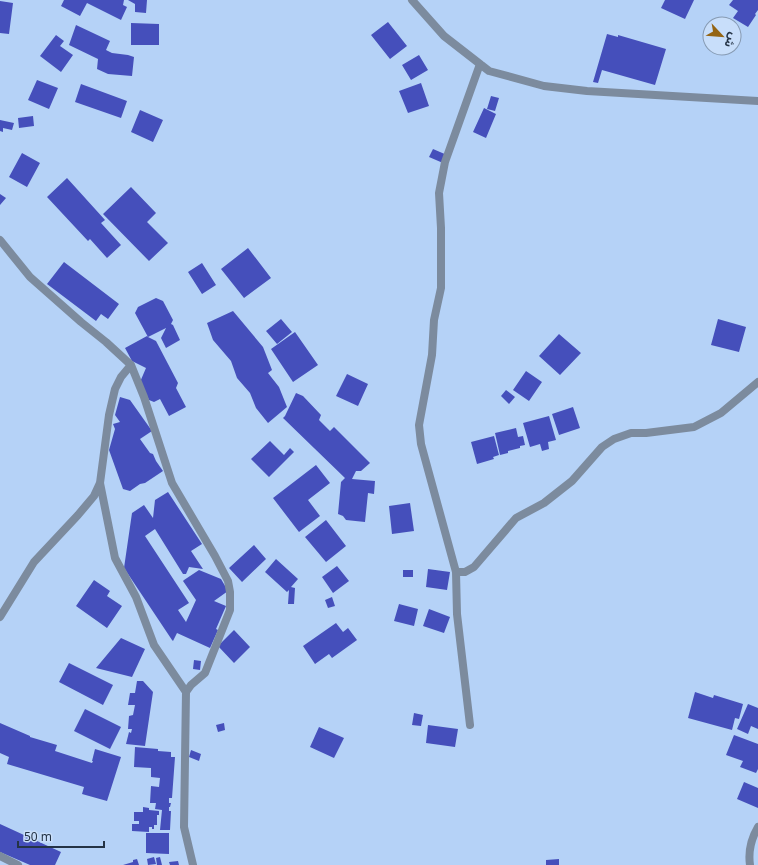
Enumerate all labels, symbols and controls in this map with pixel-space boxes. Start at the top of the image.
north arrow [702,16,742,56]
text: ش [721,31,741,51]
scale bar [18,823,104,849]
text: 50 m [24,828,52,845]

